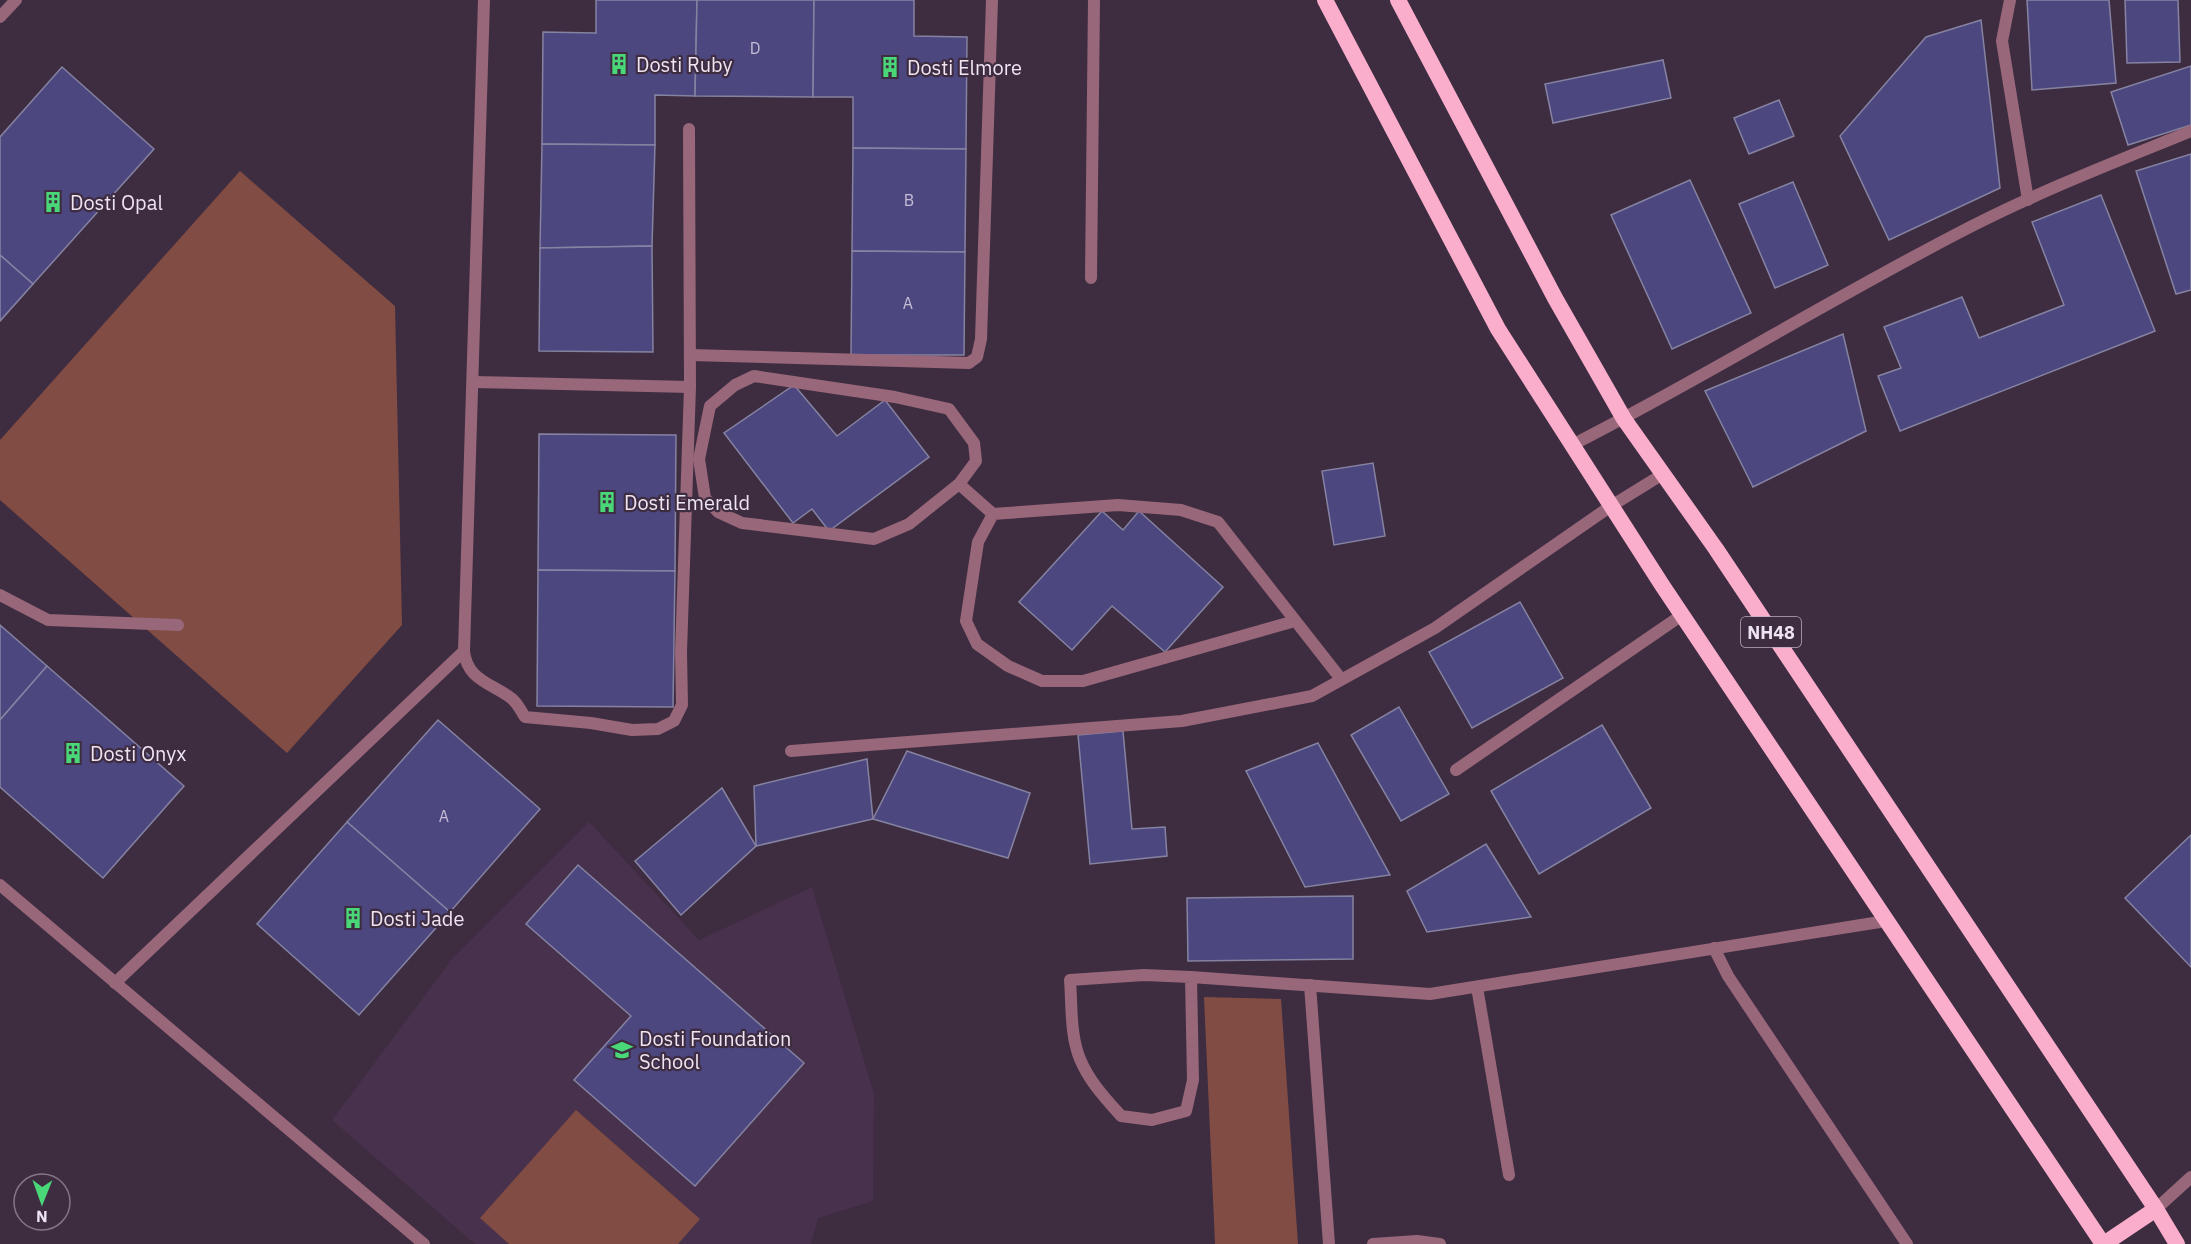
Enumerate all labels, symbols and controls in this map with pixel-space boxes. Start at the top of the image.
house number: D [750,38,760,58]
place label: Dosti Ruby [636,51,733,78]
building icon: Dosti Ruby [607,52,631,76]
place label: Dosti Elmore [907,54,1022,81]
building icon: Dosti Elmore [878,55,902,79]
place label: Dosti Opal [70,189,163,216]
building icon: Dosti Opal [41,190,65,214]
house number: B [904,190,914,210]
house number: A [903,293,913,313]
place label: Dosti Emerald [624,489,750,516]
building icon: Dosti Emerald [595,490,619,514]
road number: NH48 [1741,617,1801,647]
place label: Dosti Onyx [90,740,186,767]
building icon: Dosti Onyx [61,741,85,765]
house number: A [439,806,449,826]
place label: Dosti Jade [370,905,464,932]
building icon: Dosti Jade [341,906,365,930]
place label: Dosti Foundation School [639,1025,791,1075]
school or university icon: Dosti Foundation School [610,1038,634,1062]
north arrow [12,1172,72,1232]
text: N [36,1207,48,1227]

